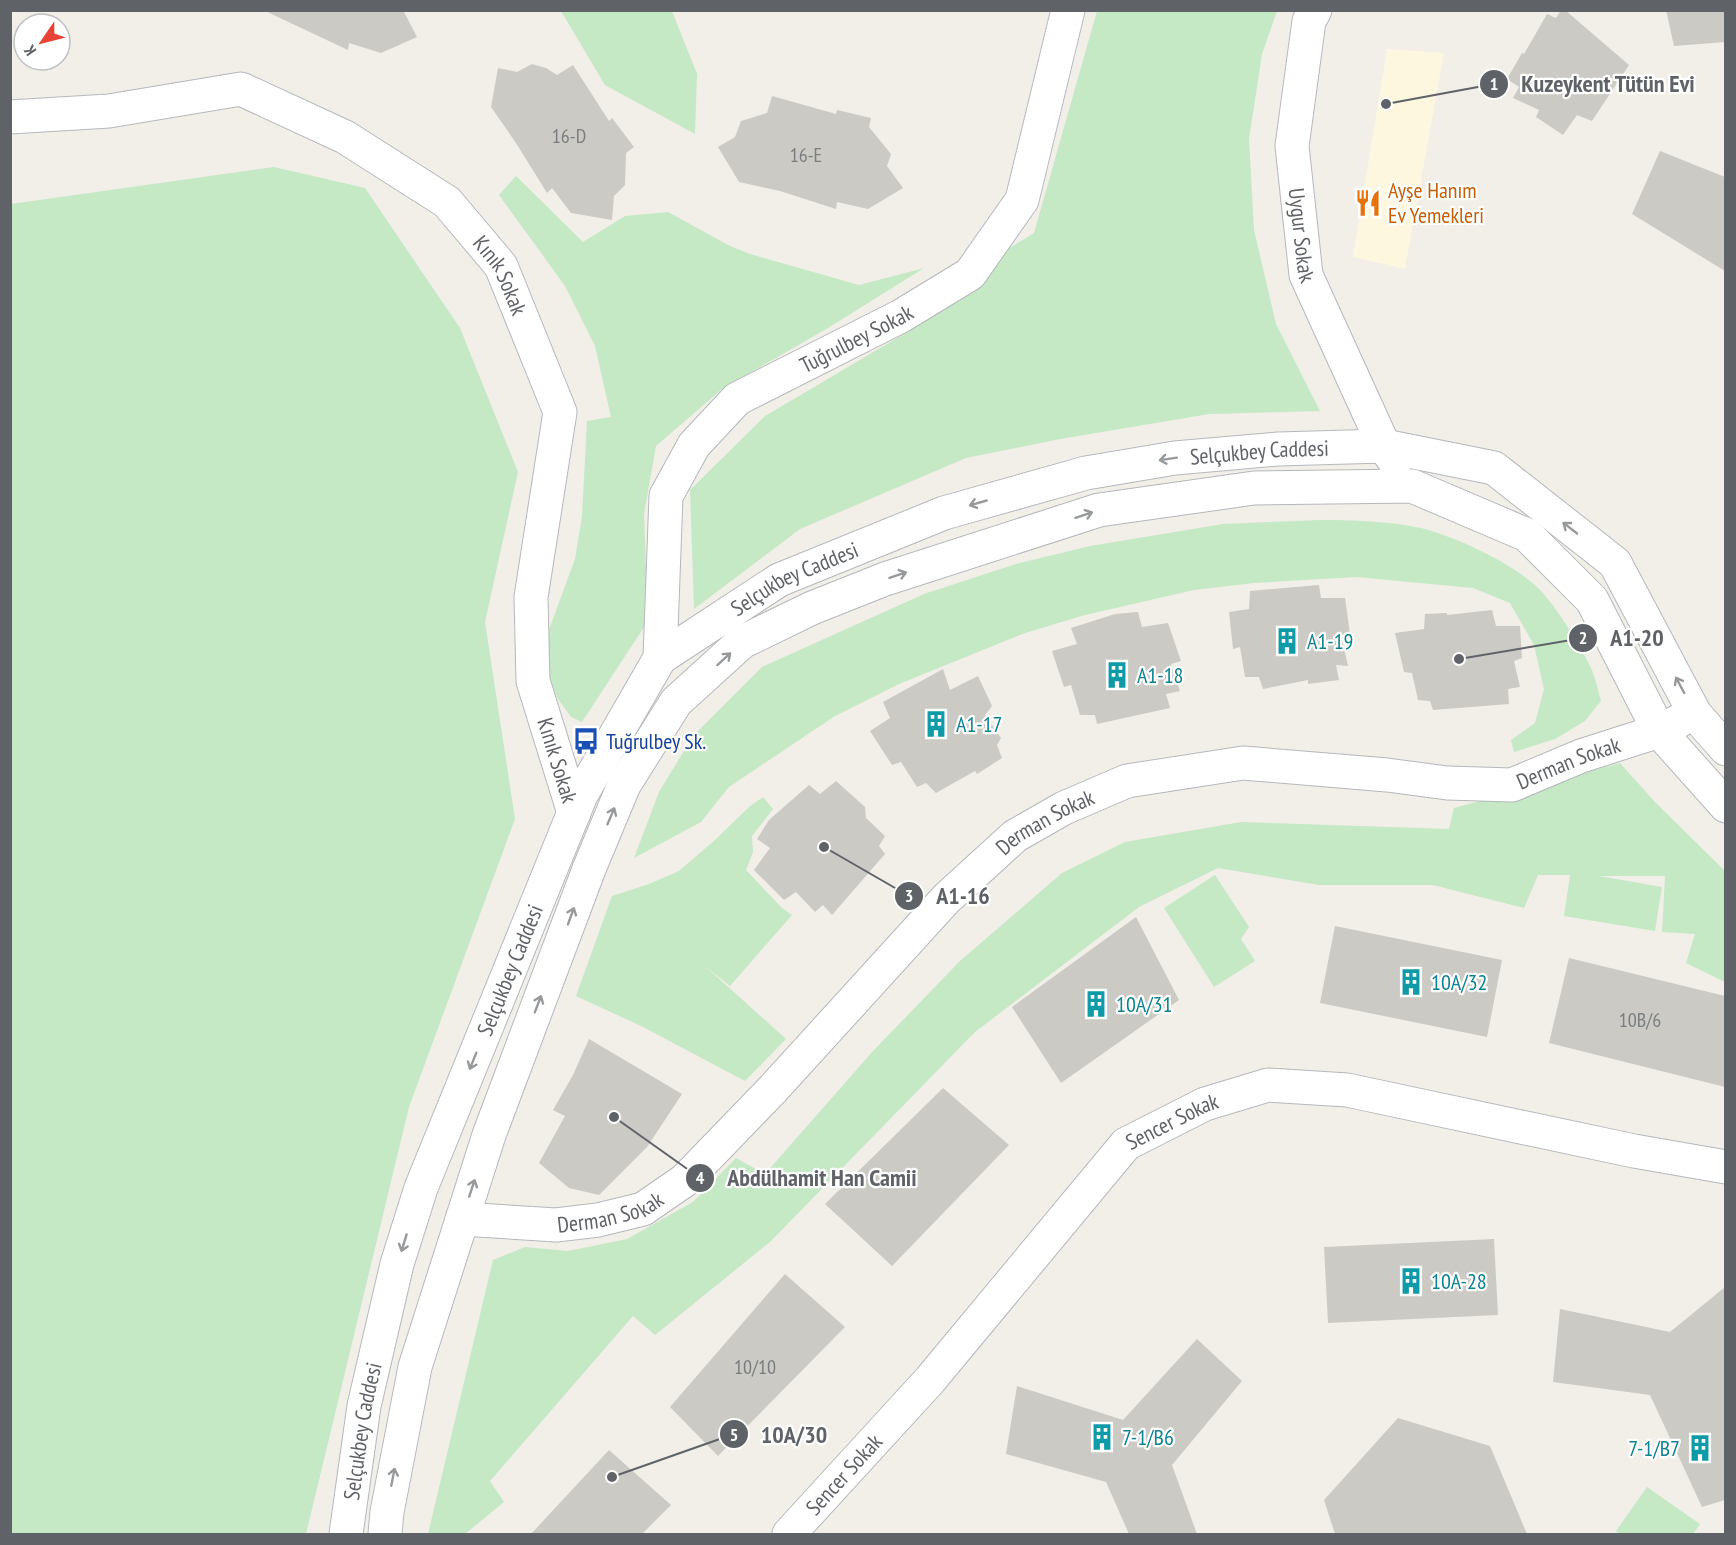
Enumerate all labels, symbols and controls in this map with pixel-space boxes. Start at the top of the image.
north arrow [12,12,72,72]
text: K [19,41,40,60]
callout: Kuzeykent Tütün Evi [1479,63,1707,105]
text: Kuzeykent Tütün Evi [1521,68,1695,99]
text: 1 [1490,72,1498,95]
house number: 16-D [552,123,586,149]
house number: 16-E [790,142,822,168]
place label: Ayşe Hanım Ev Yemekleri [1388,176,1484,229]
street label: Uygur Sokak [1283,186,1322,287]
restaurant icon: Ayşe Hanım Ev Yemekleri [1353,188,1383,218]
street label: Kınık Sokak [467,229,533,319]
street label: Tuğrulbey Sokak [795,298,919,379]
street label: Selçukbey Caddesi [1189,434,1329,471]
one-way arrow [1158,454,1178,465]
one-way arrow [969,498,988,510]
one-way arrow [1074,509,1093,520]
one-way arrow [1563,521,1579,534]
street label: Selçukbey Caddesi [725,535,862,622]
one-way arrow [888,568,907,579]
callout: A1-20 [1568,617,1676,659]
text: A1-20 [1609,622,1664,653]
building icon: A1-19 [1272,626,1302,656]
text: 2 [1579,626,1587,649]
place label: A1-19 [1307,627,1354,655]
one-way arrow [716,652,731,666]
building icon: A1-18 [1102,660,1132,690]
place label: A1-18 [1137,661,1184,689]
one-way arrow [1674,677,1686,694]
building icon: A1-17 [921,709,951,739]
place label: A1-17 [956,710,1003,738]
street label: Kınık Sokak [531,714,584,807]
bus stop icon: Tuğrulbey Sk. [571,726,601,756]
place label: Tuğrulbey Sk. [606,727,706,755]
street label: Derman Sokak [1512,730,1624,795]
street label: Derman Sokak [990,783,1099,861]
one-way arrow [606,807,617,825]
callout: A1-16 [894,875,1001,917]
text: A1-16 [935,880,990,911]
text: 3 [905,884,913,907]
street label: Selçukbey Caddesi [471,900,549,1040]
one-way arrow [566,907,577,926]
building icon: 10A/32 [1396,967,1426,997]
place label: 10A/32 [1431,968,1488,996]
building icon: 10A/31 [1081,989,1111,1019]
place label: 10A/31 [1116,990,1173,1018]
one-way arrow [533,996,544,1014]
house number: 10B/6 [1619,1007,1661,1033]
one-way arrow [467,1051,478,1070]
street label: Sencer Sokak [1121,1087,1222,1156]
callout: Abdülhamit Han Camii [685,1157,928,1199]
text: Abdülhamit Han Camii [726,1162,917,1193]
text: 4 [696,1166,705,1189]
one-way arrow [467,1179,478,1198]
street label: Derman Sokak [556,1185,669,1239]
one-way arrow [397,1233,408,1252]
building icon: 10A-28 [1396,1266,1426,1296]
place label: 10A-28 [1431,1267,1487,1295]
house number: 10/10 [734,1354,776,1380]
street label: Selçukbey Caddesi [337,1360,388,1502]
callout: 10A/30 [719,1413,839,1455]
text: 10A/30 [761,1419,827,1450]
building icon: 7-1/B6 [1087,1422,1117,1452]
text: 5 [730,1423,738,1446]
place label: 7-1/B6 [1122,1423,1174,1451]
street label: Sencer Sokak [800,1427,888,1521]
building icon: 7-1/B7 [1685,1433,1715,1463]
place label: 7-1/B7 [1628,1434,1680,1462]
one-way arrow [388,1467,399,1487]

